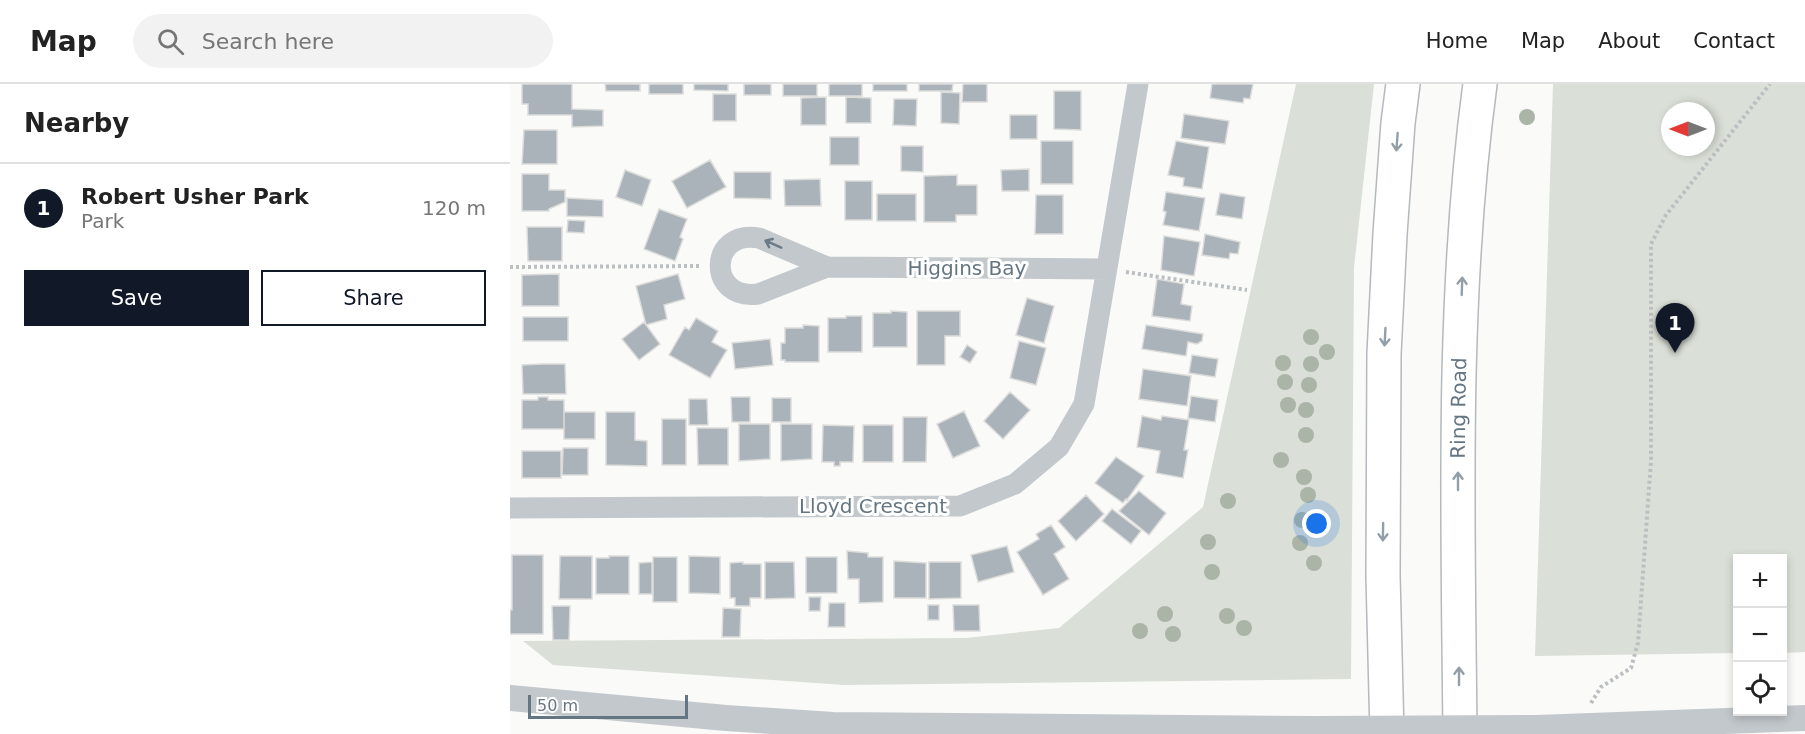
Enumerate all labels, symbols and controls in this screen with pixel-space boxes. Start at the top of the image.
search box [133,14,553,68]
text: Map [30,25,97,58]
icon: search [154,25,187,58]
text: Search here [202,29,334,54]
text: Home [1426,29,1488,53]
text: Map [1521,29,1565,53]
text: About [1598,29,1660,53]
text: Contact [1693,29,1775,53]
north arrow [1661,102,1715,156]
text: Nearby [24,108,129,138]
one-way arrow [1391,132,1402,152]
text: Robert Usher Park [81,184,309,209]
text: 1 [37,196,50,220]
text: 120 m [422,196,486,220]
text: Park [81,209,124,233]
one-way arrow [764,238,783,249]
street label: Higgins Bay [908,256,1027,280]
button: Save [24,270,249,326]
button: Share [261,270,486,326]
one-way arrow [1456,276,1467,296]
pin: 1 [1656,304,1694,353]
one-way arrow [1380,326,1391,346]
street label: Ring Road [1446,357,1471,459]
one-way arrow [1452,471,1464,491]
street label: Lloyd Crescent [799,494,947,518]
your location [1302,509,1331,538]
one-way arrow [1377,521,1389,541]
map controls [1733,554,1787,716]
button: + [1733,554,1787,608]
button: − [1733,608,1787,662]
button: locate [1733,662,1787,716]
one-way arrow [1453,666,1465,686]
scale bar [528,692,688,720]
text: 50 m [537,696,578,715]

